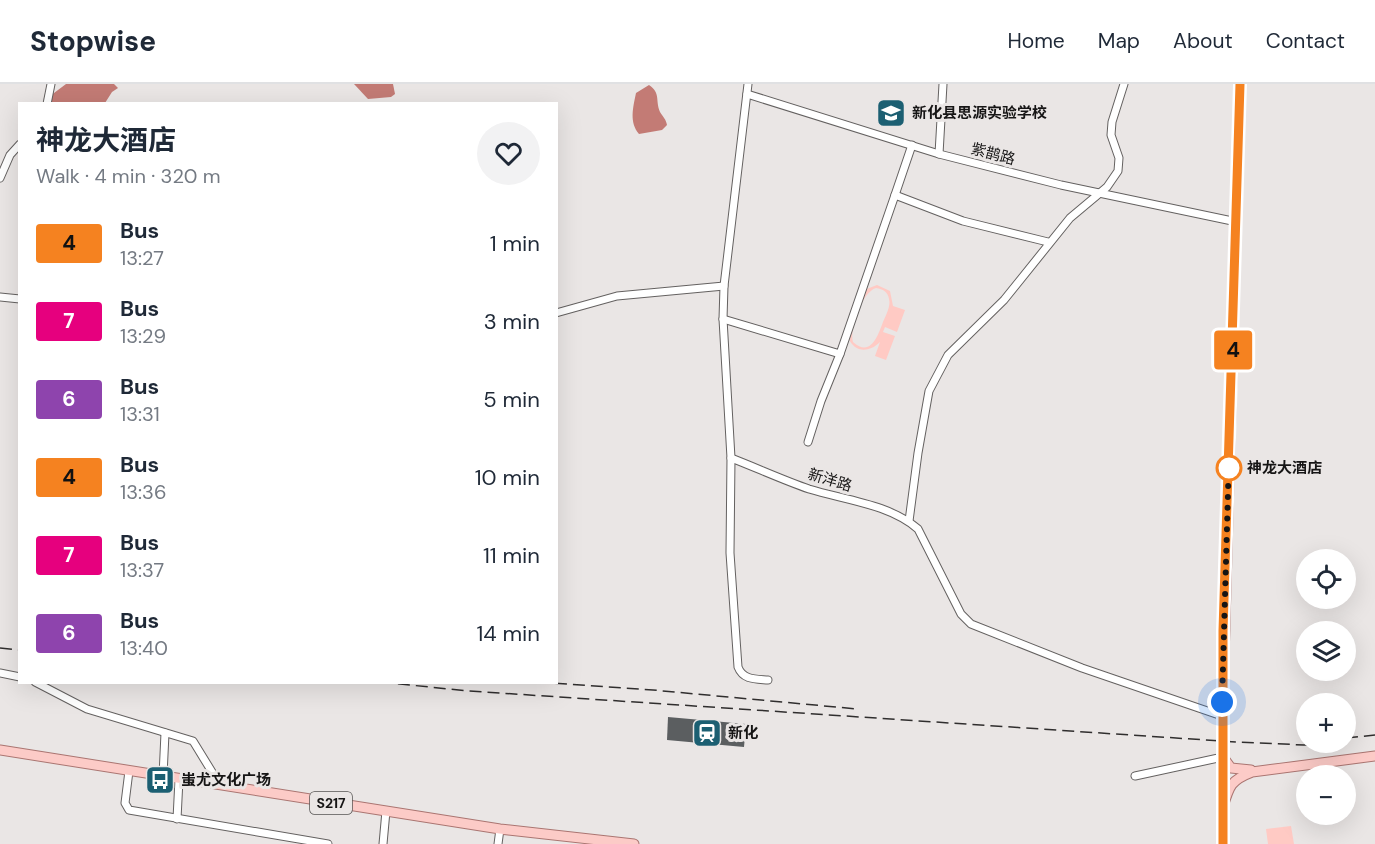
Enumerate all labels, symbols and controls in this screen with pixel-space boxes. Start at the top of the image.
text: Stopwise [30,23,156,60]
text: Home [1007,27,1065,55]
text: Map [1098,27,1140,55]
text: About [1173,27,1233,55]
text: Contact [1266,27,1345,55]
school or university icon: 新化县思源实验学校 [875,97,907,129]
place label: 新化县思源实验学校 [912,103,1047,123]
text: 神龙大酒店 [36,122,176,159]
button: heart [477,122,540,185]
street label: 紫鹊路 [969,139,1017,169]
text: Walk · 4 min · 320 m [36,163,221,189]
text: Bus [120,216,159,245]
text: 4 [62,229,76,257]
text: 1 min [490,229,540,258]
text: 13:27 [120,245,164,271]
text: Bus [120,294,159,323]
text: 7 [63,307,75,335]
text: 3 min [484,307,540,336]
text: 13:29 [120,323,166,349]
line badge: 4 [1214,330,1252,370]
text: 4 [1226,336,1240,364]
text: Bus [120,372,159,401]
text: 6 [62,385,76,413]
text: 5 min [483,385,540,414]
text: 13:31 [120,401,160,427]
text: Bus [120,450,159,479]
marker: 神龙大酒店 [1216,455,1242,481]
place label: 神龙大酒店 [1247,458,1322,478]
text: 4 [62,463,76,491]
text: 10 min [475,463,540,492]
street label: 新洋路 [806,464,854,496]
text: 13:36 [120,479,166,505]
text: Bus [120,528,159,557]
text: 7 [63,541,75,569]
text: 11 min [483,541,540,570]
map controls [1296,549,1356,825]
button: locate [1296,549,1356,609]
text: 13:37 [120,557,164,583]
text: Bus [120,606,159,635]
text: 6 [62,619,76,647]
text: 14 min [476,619,540,648]
button: layers [1296,621,1356,681]
text: 13:40 [120,635,168,661]
your location [1207,687,1237,717]
button: + [1296,693,1356,753]
station icon: 新化 [691,717,723,749]
place label: 新化 [728,723,758,743]
bus stop icon: 蚩尤文化广场 [144,764,176,796]
button: − [1296,765,1356,825]
place label: 蚩尤文化广场 [181,770,271,790]
road number: S217 [310,792,352,814]

